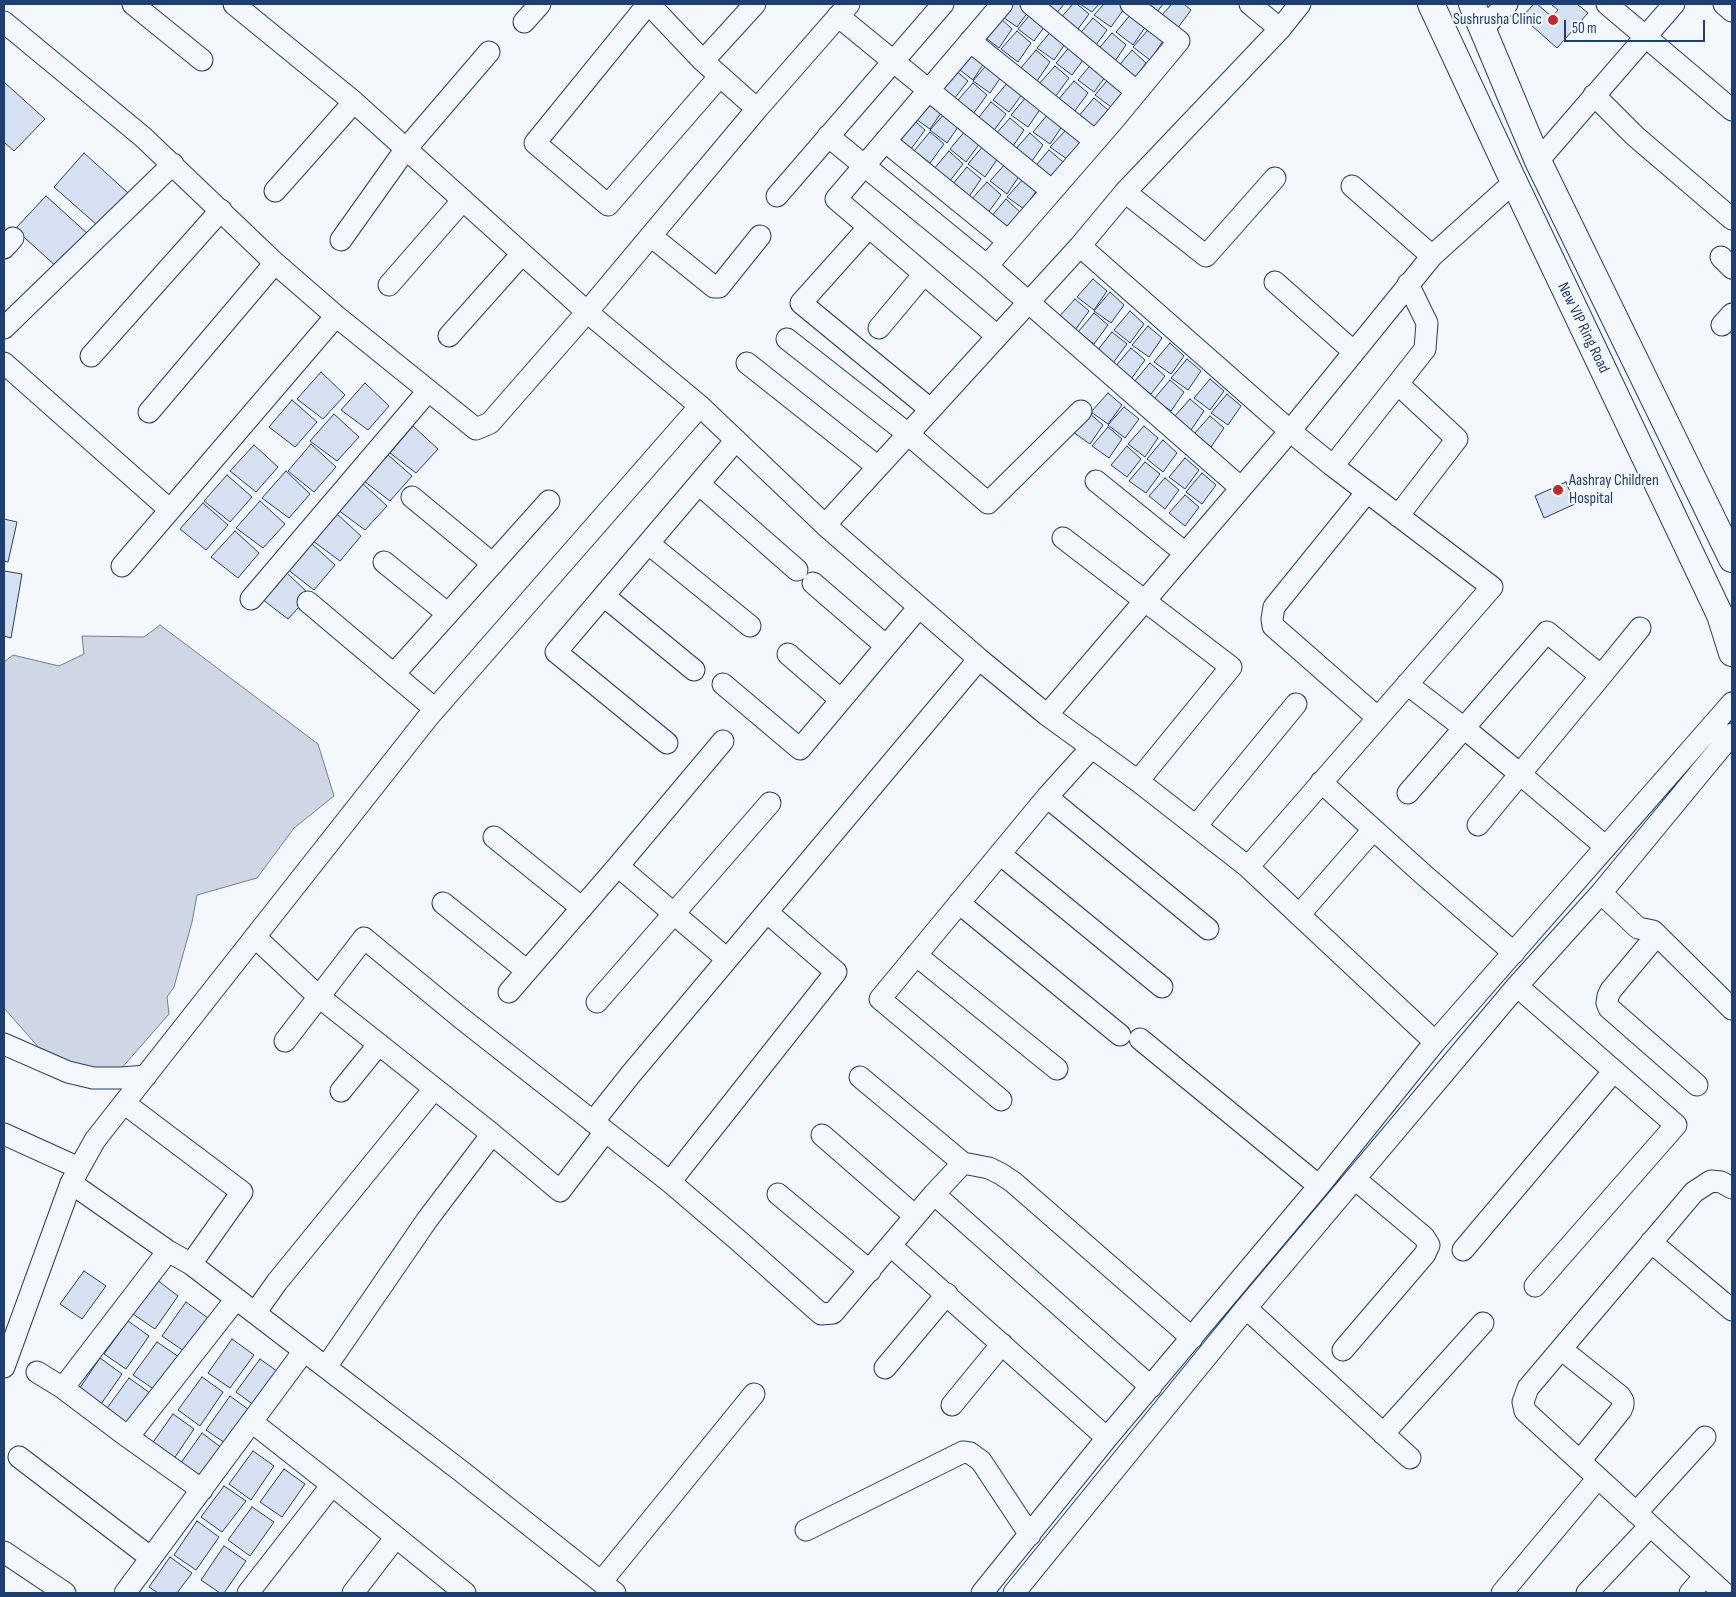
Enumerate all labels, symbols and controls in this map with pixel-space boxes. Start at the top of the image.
place label: Sushrusha Clinic [1453,10,1542,30]
scale bar [1566,10,1707,42]
marker: Sushrusha Clinic [1546,13,1560,27]
text: 50 m [1572,19,1597,38]
street label: New VIP Ring Road [1553,279,1613,377]
place label: Aashray Children Hospital [1569,471,1659,509]
marker: Aashray Children Hospital [1551,483,1565,497]

